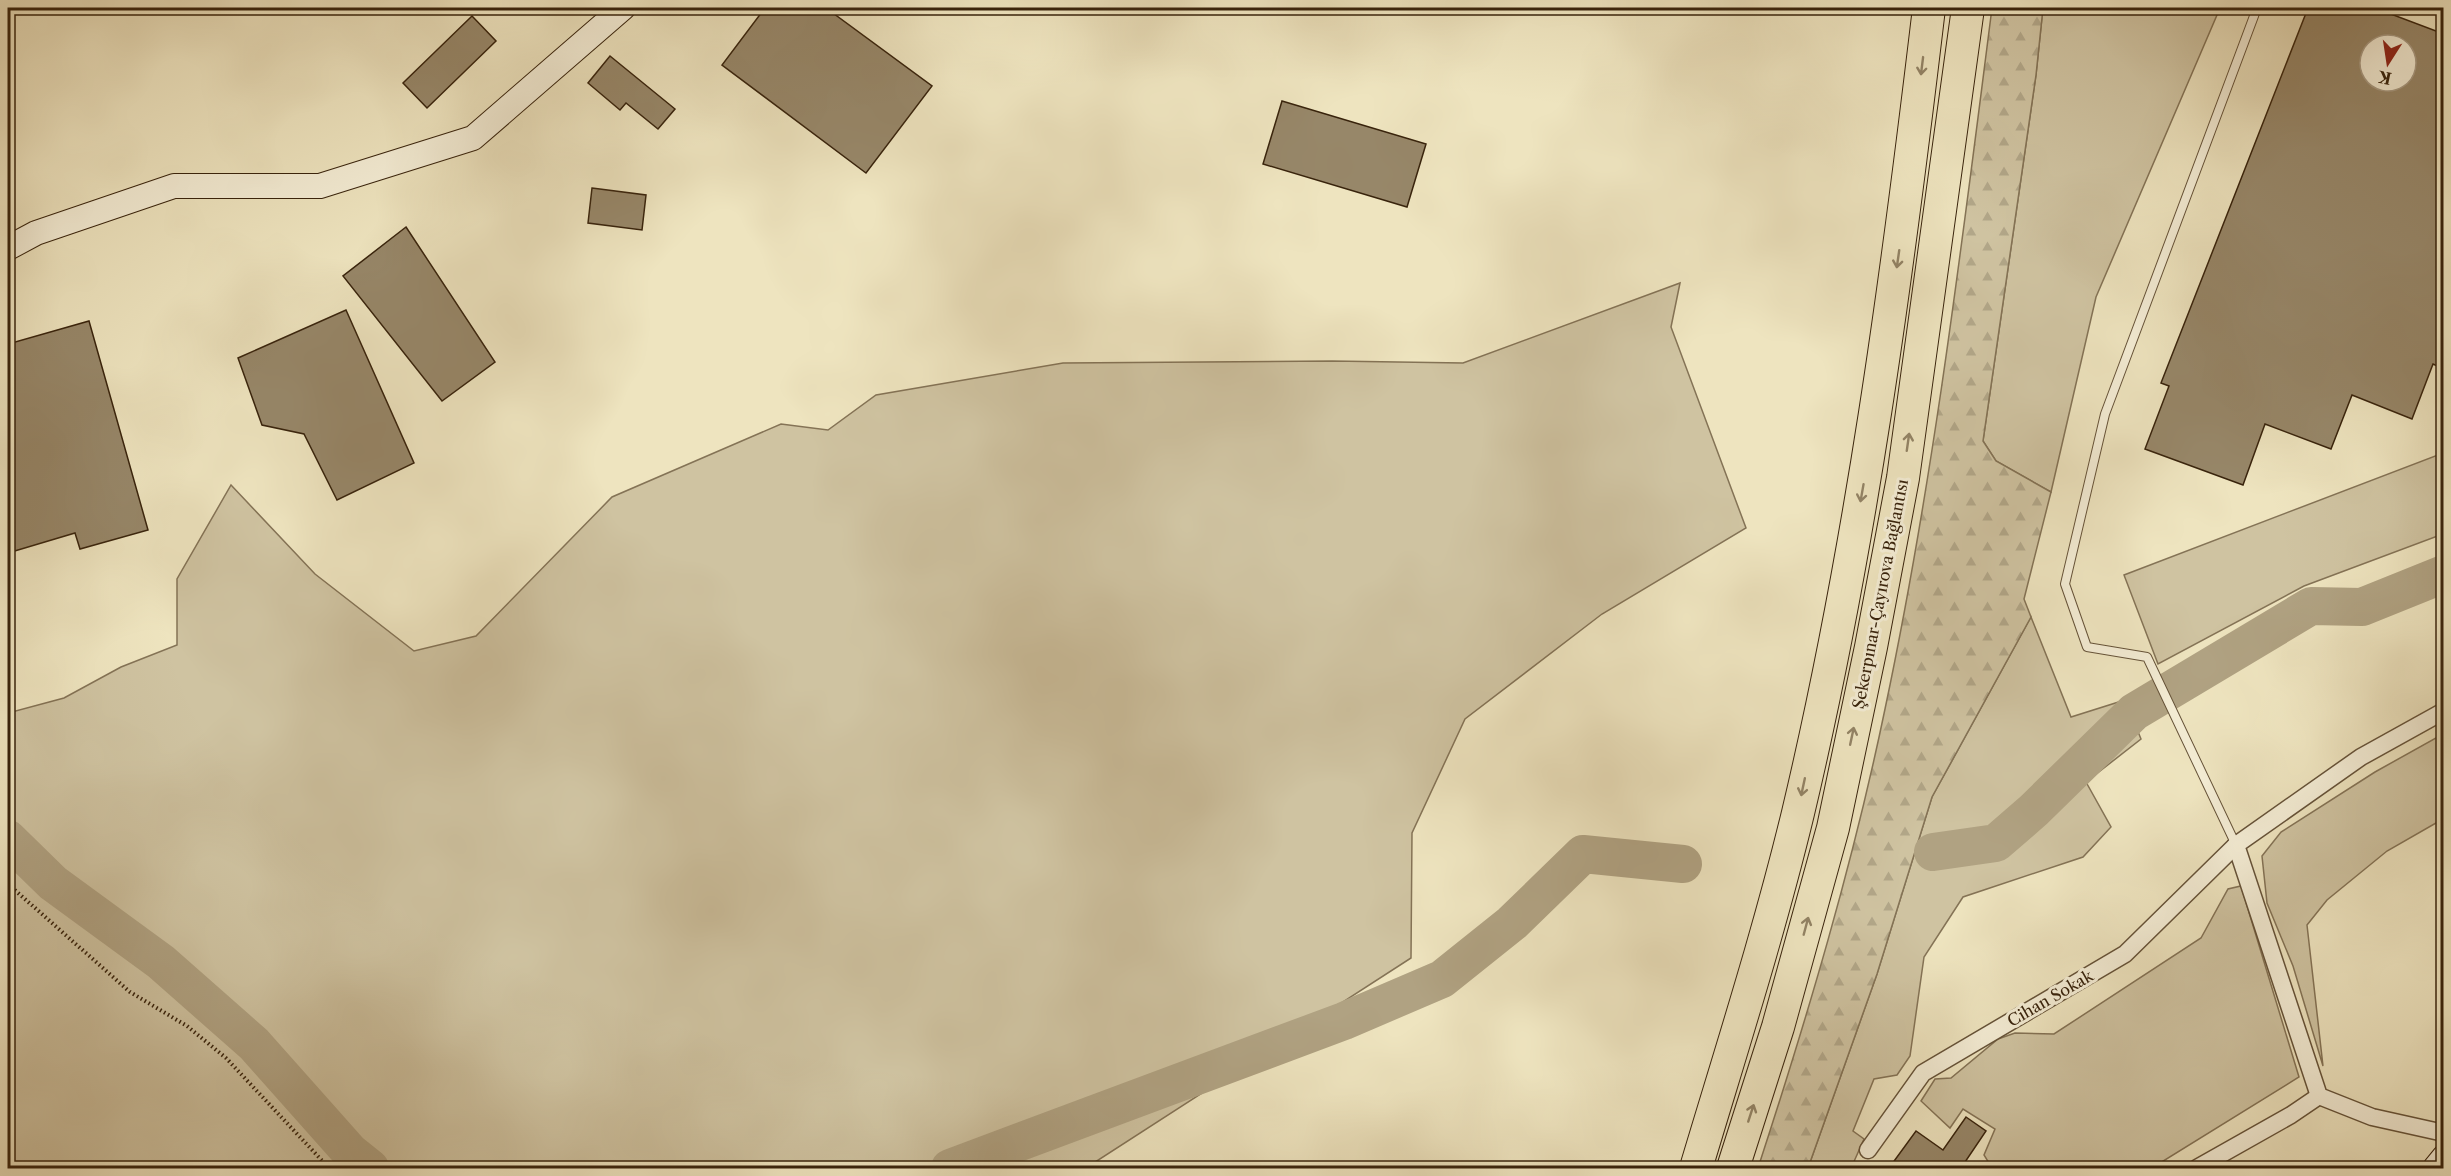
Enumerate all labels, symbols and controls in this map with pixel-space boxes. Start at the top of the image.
north arrow [2358,33,2418,93]
one-way arrow [1917,55,1928,75]
text: K [2375,66,2393,89]
one-way arrow [1892,249,1903,268]
one-way arrow [1903,432,1914,452]
street label: Şekerpınar-Çayırova Bağlantısı [1848,477,1912,711]
one-way arrow [1856,483,1867,503]
one-way arrow [1847,727,1858,747]
one-way arrow [1797,778,1809,797]
one-way arrow [1801,917,1812,936]
street label: Cihan Sokak [2003,965,2097,1031]
one-way arrow [1746,1104,1757,1123]

